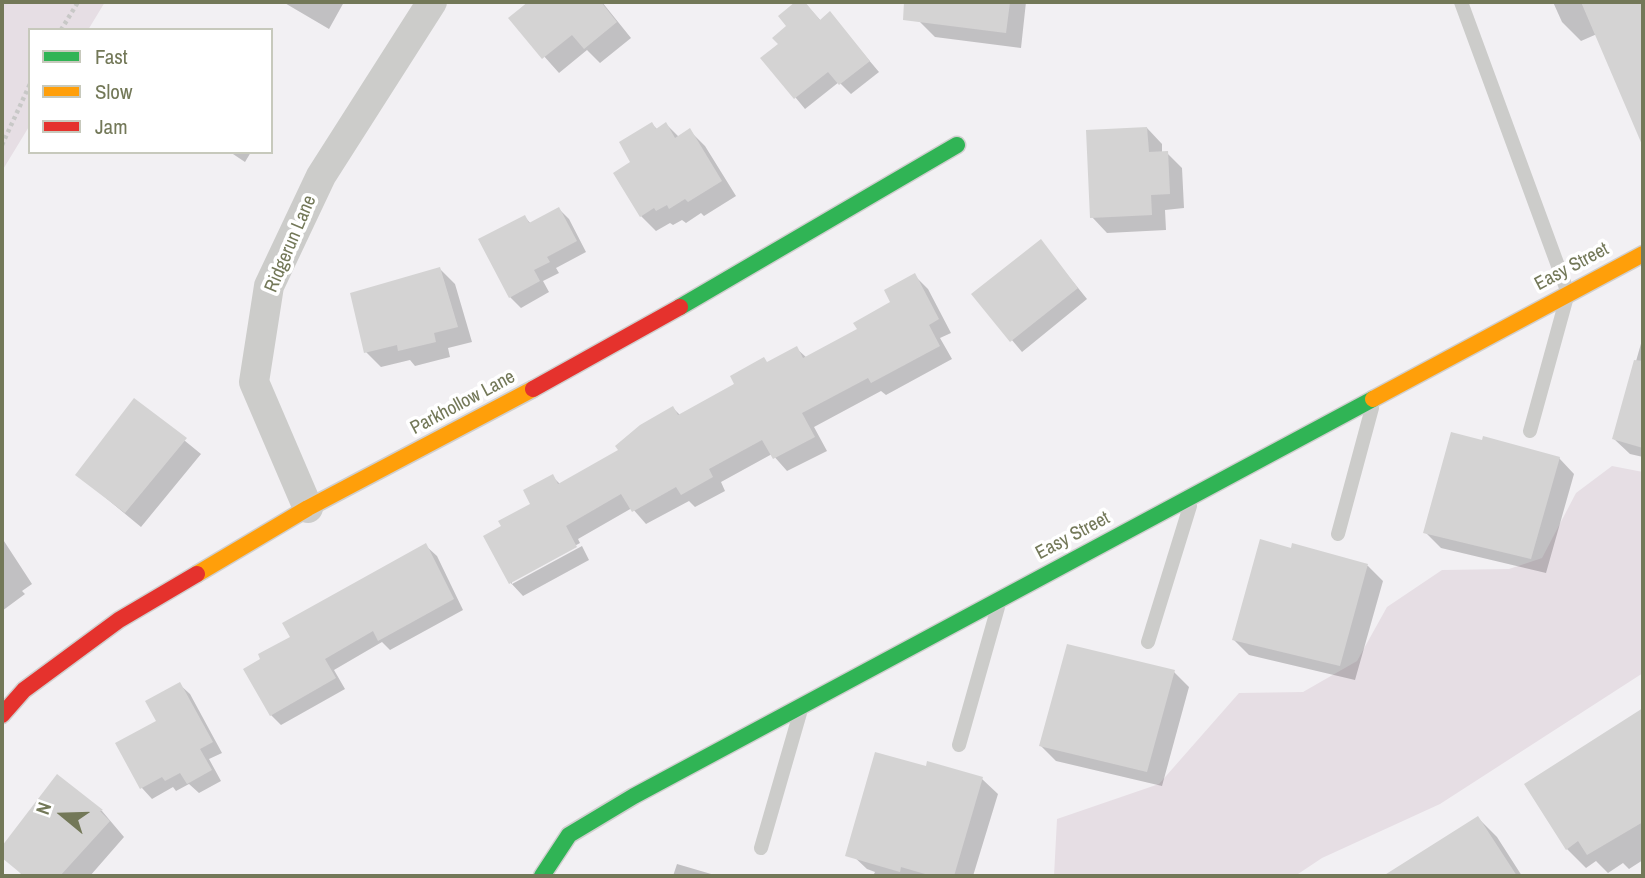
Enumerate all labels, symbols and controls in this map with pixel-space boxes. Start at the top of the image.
legend [28,28,273,154]
text: Fast [95,42,128,71]
text: Slow [95,77,132,106]
text: Jam [95,112,128,141]
street label: Ridgerun Lane [260,192,322,296]
street label: Easy Street [1531,238,1613,296]
street label: Parkhollow Lane [407,366,519,440]
street label: Easy Street [1032,507,1114,565]
north arrow [28,780,98,850]
text: N [29,799,57,818]

